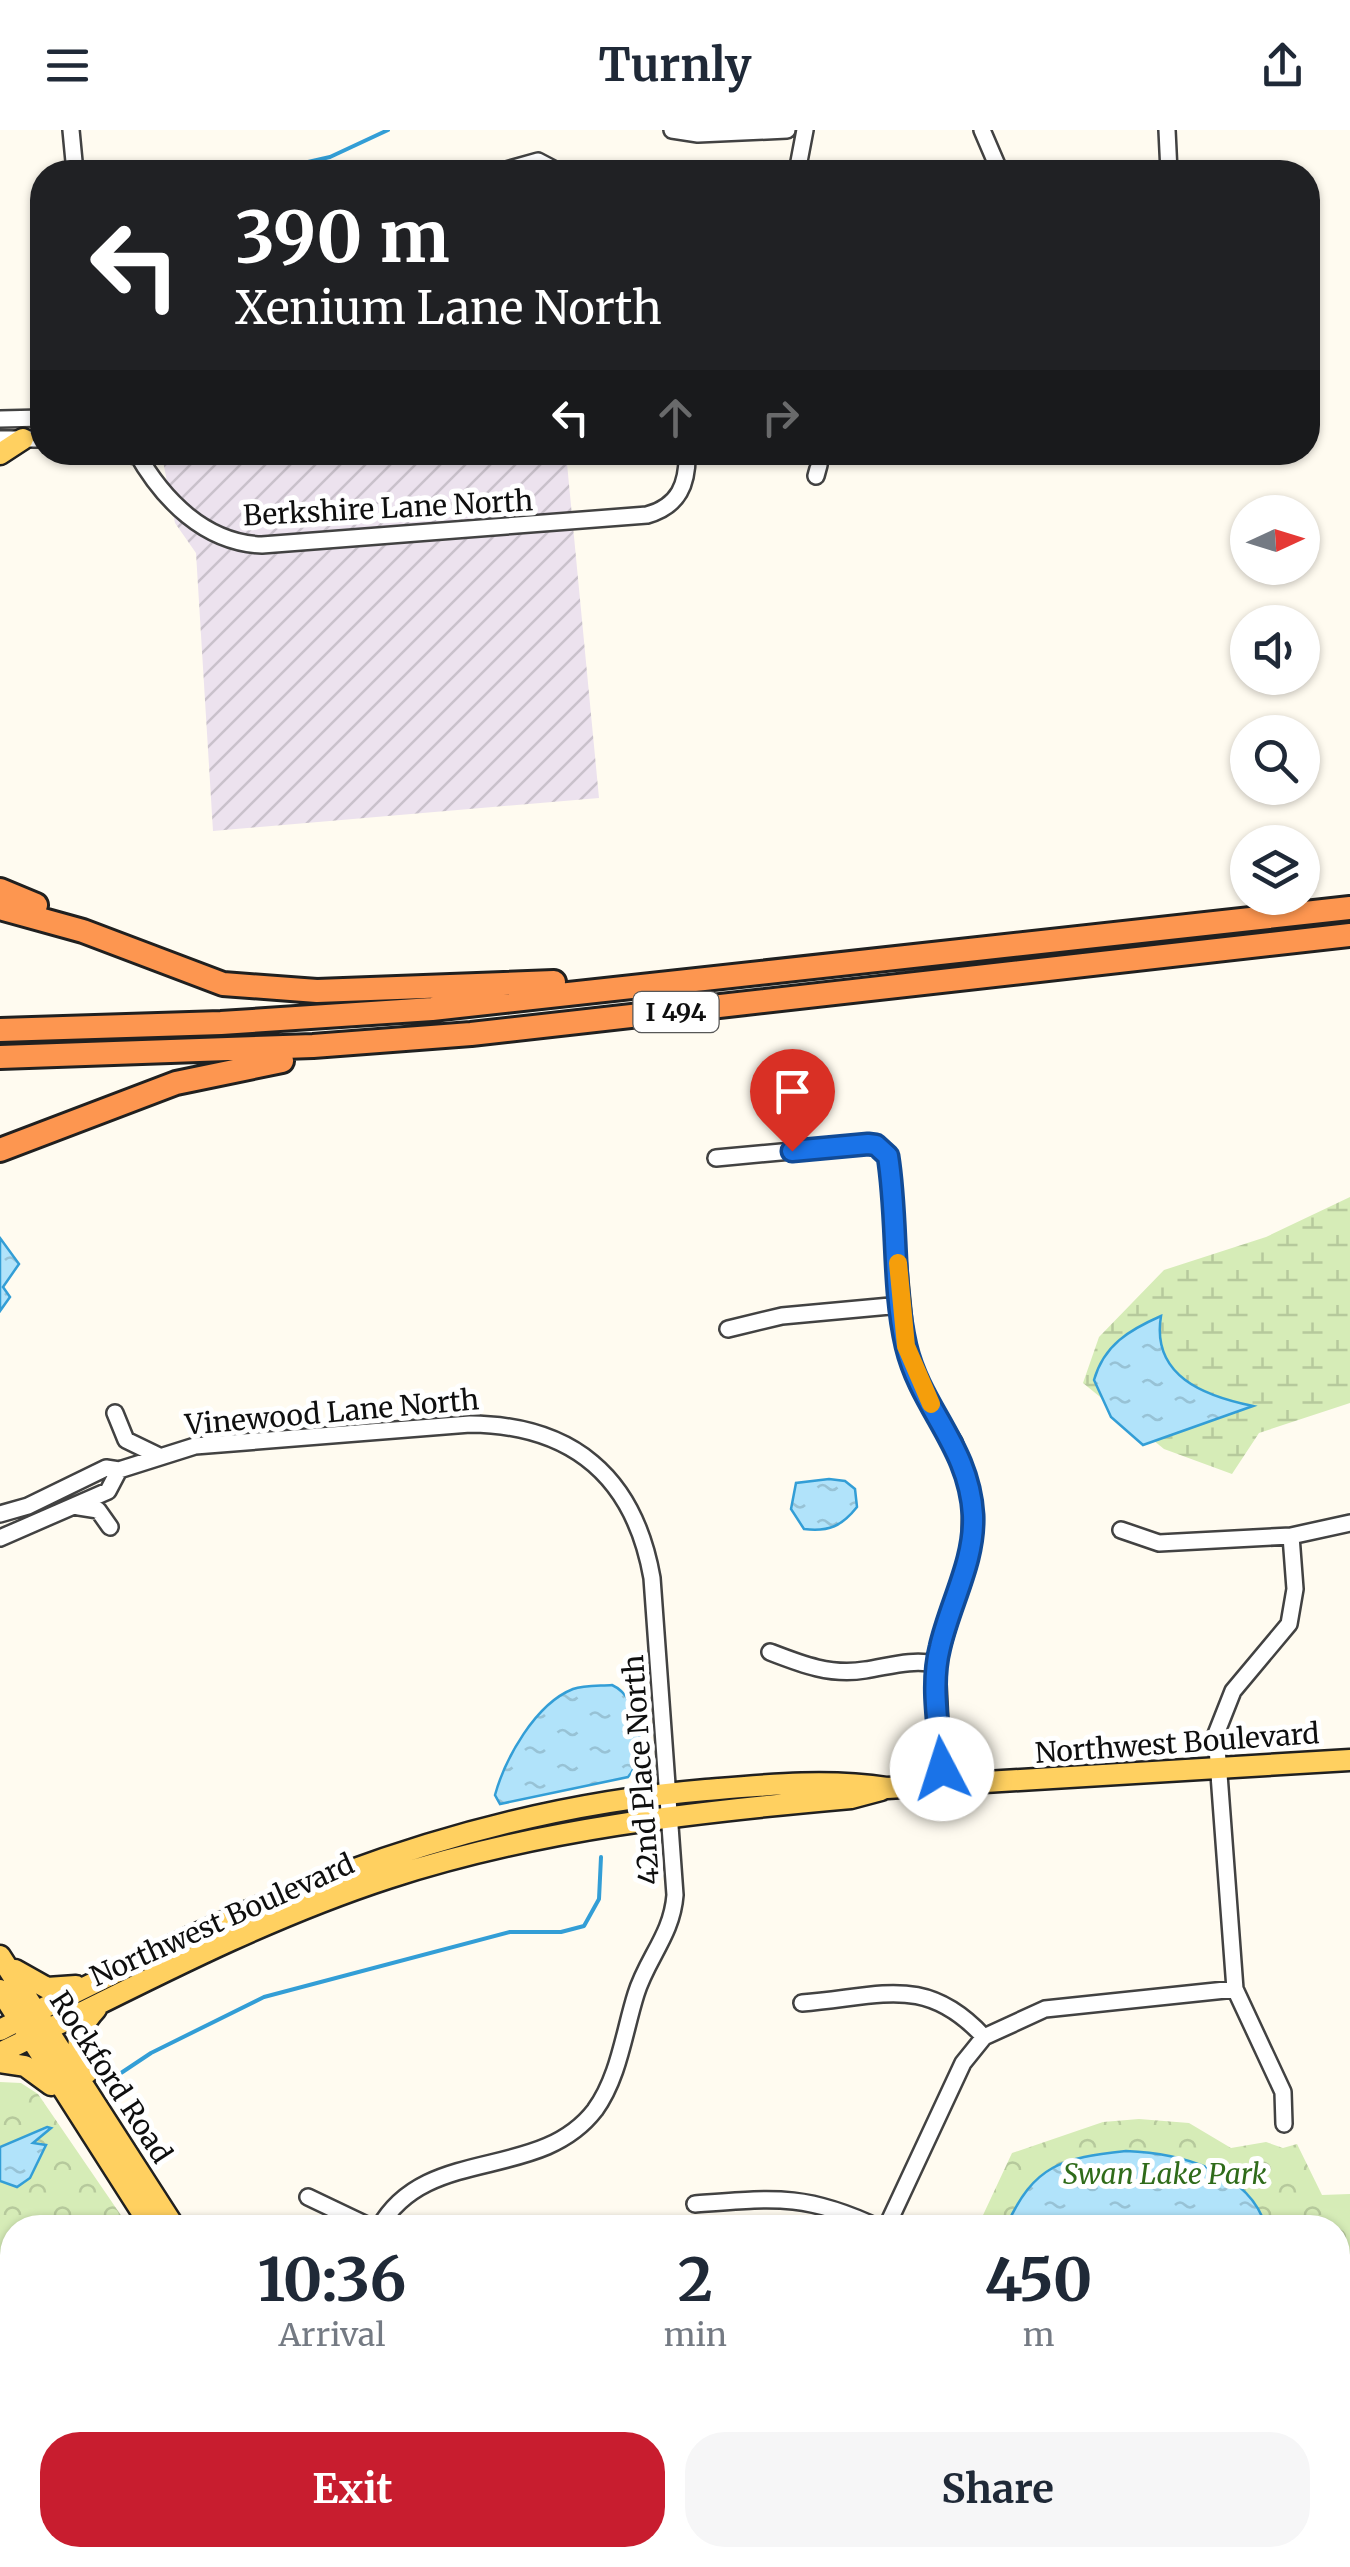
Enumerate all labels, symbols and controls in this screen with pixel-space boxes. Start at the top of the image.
text: Turnly [598,37,752,93]
icon: menu [40,38,95,93]
icon: share [1255,38,1310,93]
text: 390 m [235,193,450,281]
icon: left [70,200,200,330]
text: Xenium Lane North [235,280,662,336]
icon: left [543,390,598,445]
icon: ahead [648,390,703,445]
icon: right [753,390,808,445]
street label: Berkshire Lane North [242,482,534,534]
north arrow [1230,495,1320,585]
map controls [1230,495,1320,915]
button: sound [1230,605,1320,695]
button: search [1230,715,1320,805]
button: layers [1230,825,1320,915]
road number: I 494 [634,992,718,1032]
pin [750,1049,835,1152]
icon: arrive [765,1064,820,1119]
street label: Vinewood Lane North [183,1381,480,1443]
street label: 42nd Place North [615,1654,667,1886]
street label: Northwest Boulevard [1034,1715,1320,1771]
position arrow [890,1717,994,1821]
street label: Northwest Boulevard [85,1846,360,1994]
street label: Rockford Road [42,1984,180,2170]
park label: Swan Lake Park [1063,2156,1267,2192]
text: 10:36 [257,2242,406,2317]
text: 2 [678,2242,713,2317]
text: 450 [985,2242,1093,2317]
text: Arrival [278,2315,385,2355]
text: min [664,2315,727,2355]
text: m [1023,2315,1054,2355]
button: Exit [40,2432,665,2547]
button: Share [685,2432,1310,2547]

